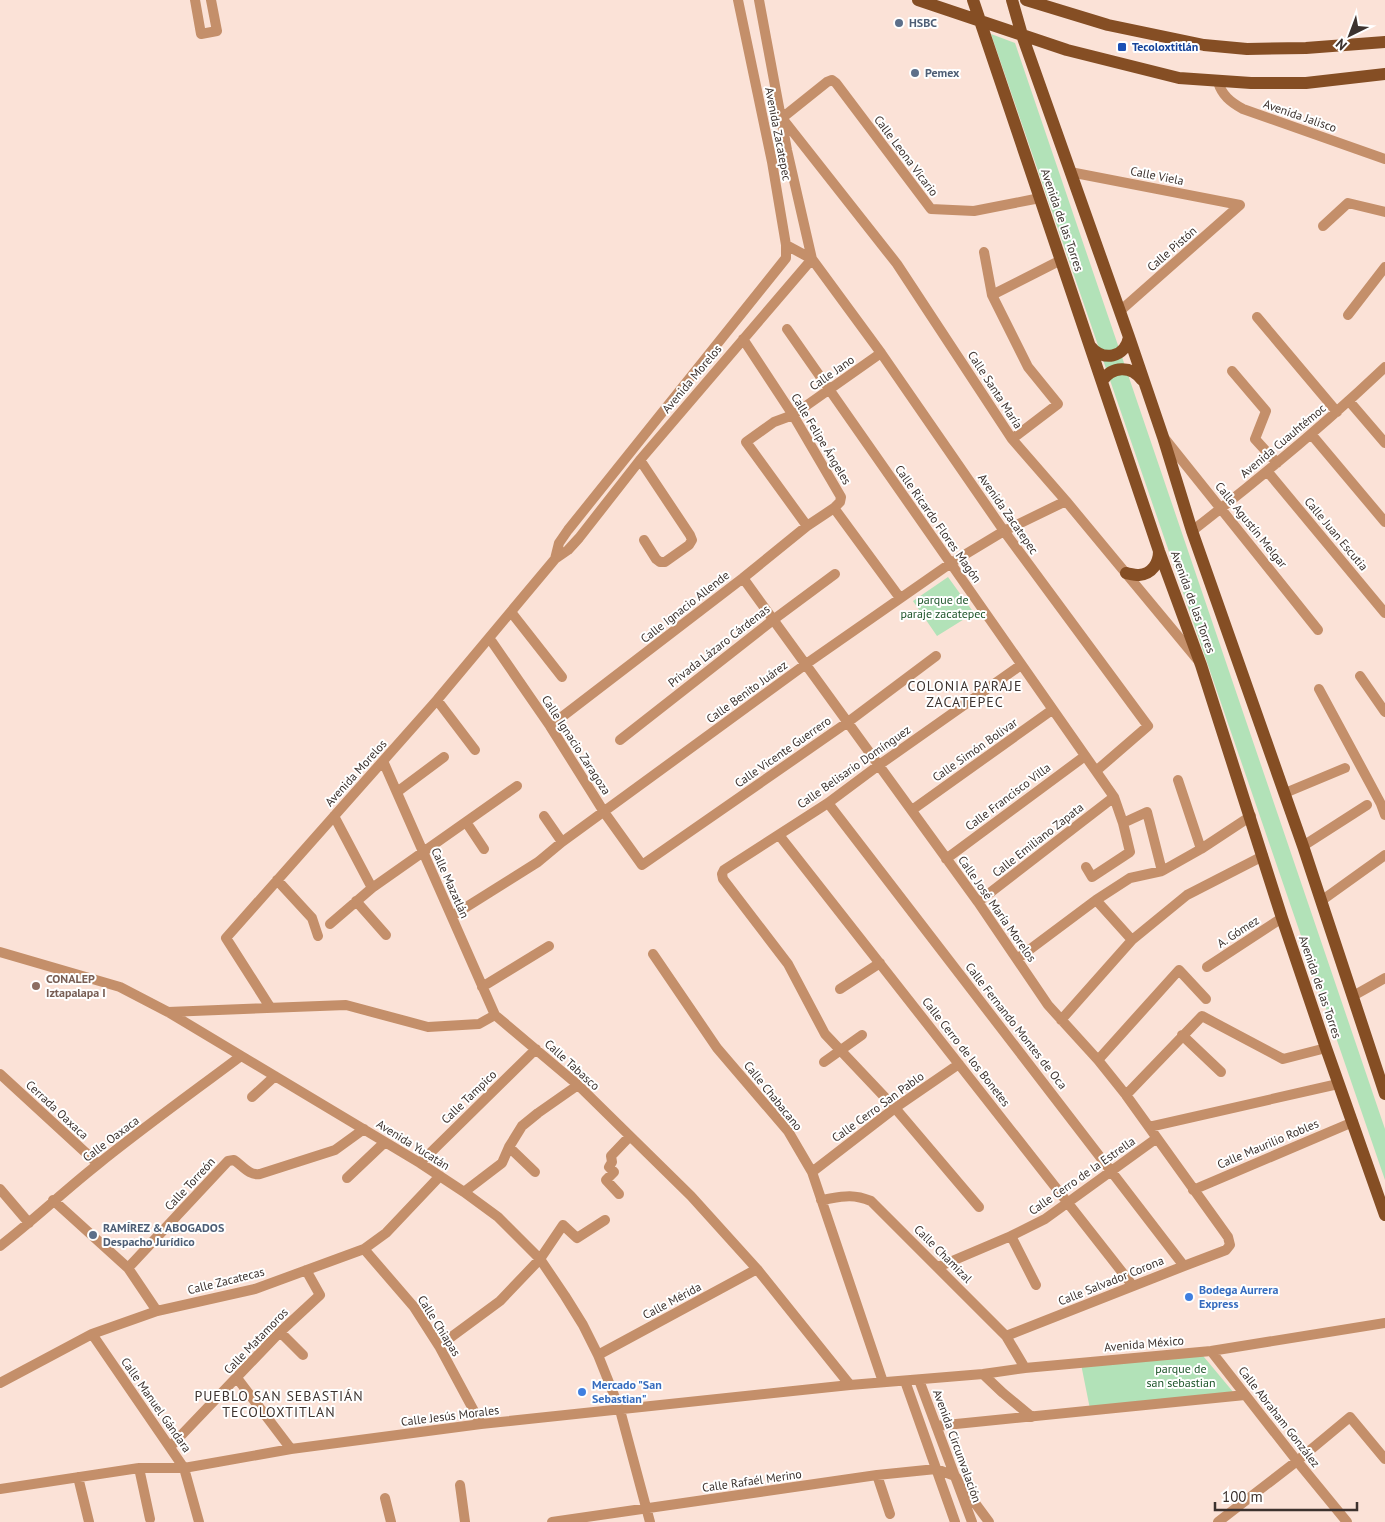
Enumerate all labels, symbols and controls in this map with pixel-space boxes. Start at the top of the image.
north arrow [1325,10,1375,60]
place label: HSBC [909,15,937,30]
marker: HSBC [893,17,905,29]
text: N [1332,35,1351,54]
place label: Tecoloxtitlán [1132,39,1198,54]
marker: Tecoloxtitlán [1116,41,1128,53]
place label: Pemex [925,65,960,80]
marker: Pemex [909,67,921,79]
street label: Avenida Zacatepec [762,86,795,183]
street label: Avenida Jalisco [1262,96,1339,135]
street label: Calle Leona Vicario [871,112,942,199]
street label: Calle Viela [1129,163,1185,188]
street label: Avenida de las Torres [1038,166,1087,273]
street label: Calle Pistón [1144,223,1200,274]
street label: Avenida Morelos [659,341,725,416]
street label: Calle Santa María [965,348,1026,431]
street label: Calle Jano [806,352,857,393]
street label: Calle Felipe Ángeles [788,390,855,487]
street label: Avenida Cuauhtémoc [1237,400,1329,481]
street label: Calle Ricardo Flores Magón [892,462,985,585]
street label: Avenida Zacatepec [975,471,1042,557]
street label: Calle Agustín Melgar [1212,479,1291,571]
street label: Calle Juan Escutia [1301,494,1371,573]
street label: Avenida de las Torres [1168,549,1219,655]
street label: Calle Ignacio Allende [637,567,732,646]
park label: parque de paraje zacatepec [900,592,986,621]
street label: Privada Lázaro Cárdenas [665,601,773,690]
street label: Calle Benito Juárez [703,657,790,726]
district label: COLONIA PARAJE ZACATEPEC [908,677,1022,711]
street label: Calle Ignacio Zaragoza [539,692,614,797]
street label: Calle Vicente Guerrero [732,713,834,791]
street label: Calle Simón Bolivar [929,715,1020,785]
street label: Calle Belisario Domínguez [794,722,913,811]
street label: Avenida Morelos [322,736,390,809]
street label: Calle Francisco Villa [962,760,1053,834]
street label: Calle Emiliano Zapata [989,799,1086,880]
street label: Calle Mazatlán [428,845,473,920]
street label: Calle José María Morelos [955,853,1040,965]
street label: A. Gómez [1214,912,1262,951]
street label: Avenida de las Torres [1296,933,1345,1040]
street label: Calle Fernando Montes de Oca [962,959,1071,1092]
place label: CONALEP Iztapalapa I [46,971,106,1000]
marker: CONALEP Iztapalapa I [30,980,42,992]
street label: Calle Cerro de los Bonetes [919,994,1014,1109]
street label: Calle Tabasco [542,1036,603,1093]
street label: Calle Chabacano [741,1058,806,1133]
street label: Calle Tampico [438,1067,499,1127]
street label: Calle Cerro San Pablo [829,1068,927,1145]
street label: Cerrada Oaxaca [23,1077,92,1142]
street label: Calle Oaxaca [80,1113,142,1165]
street label: Calle Maurilio Robles [1215,1115,1321,1172]
street label: Avenida Yucatán [374,1116,453,1173]
street label: Calle Cerro de la Estrella [1026,1133,1138,1218]
street label: Calle Torreón [161,1154,218,1213]
place label: RAMÍREZ & ABOGADOS Despacho Jurídico [103,1220,224,1249]
street label: Calle Chamizal [911,1221,976,1286]
marker: RAMÍREZ & ABOGADOS Despacho Jurídico [87,1229,99,1241]
street label: Calle Salvador Corona [1056,1252,1166,1309]
street label: Calle Zacatecas [186,1264,266,1297]
street label: Calle Mérida [640,1279,704,1322]
place label: Bodega Aurrera Express [1199,1282,1278,1311]
marker: Bodega Aurrera Express [1183,1291,1195,1303]
street label: Calle Chiapas [415,1293,464,1359]
street label: Calle Matamoros [220,1304,291,1377]
street label: Avenida México [1103,1333,1184,1354]
street label: Calle Manuel Gándara [118,1354,195,1455]
park label: parque de san sebastian [1146,1361,1216,1390]
street label: Calle Abraham González [1235,1363,1323,1470]
place label: Mercado "San Sebastian" [592,1377,662,1406]
marker: Mercado "San Sebastian" [576,1386,588,1398]
district label: PUEBLO SAN SEBASTIÁN TECOLOXTITLAN [194,1387,364,1421]
street label: Avenida Circunvalación [930,1387,985,1504]
street label: Calle Jesús Morales [400,1402,500,1429]
street label: Calle Rafaél Merino [701,1466,803,1495]
scale bar [1215,1480,1358,1512]
text: 100 m [1222,1487,1263,1506]

